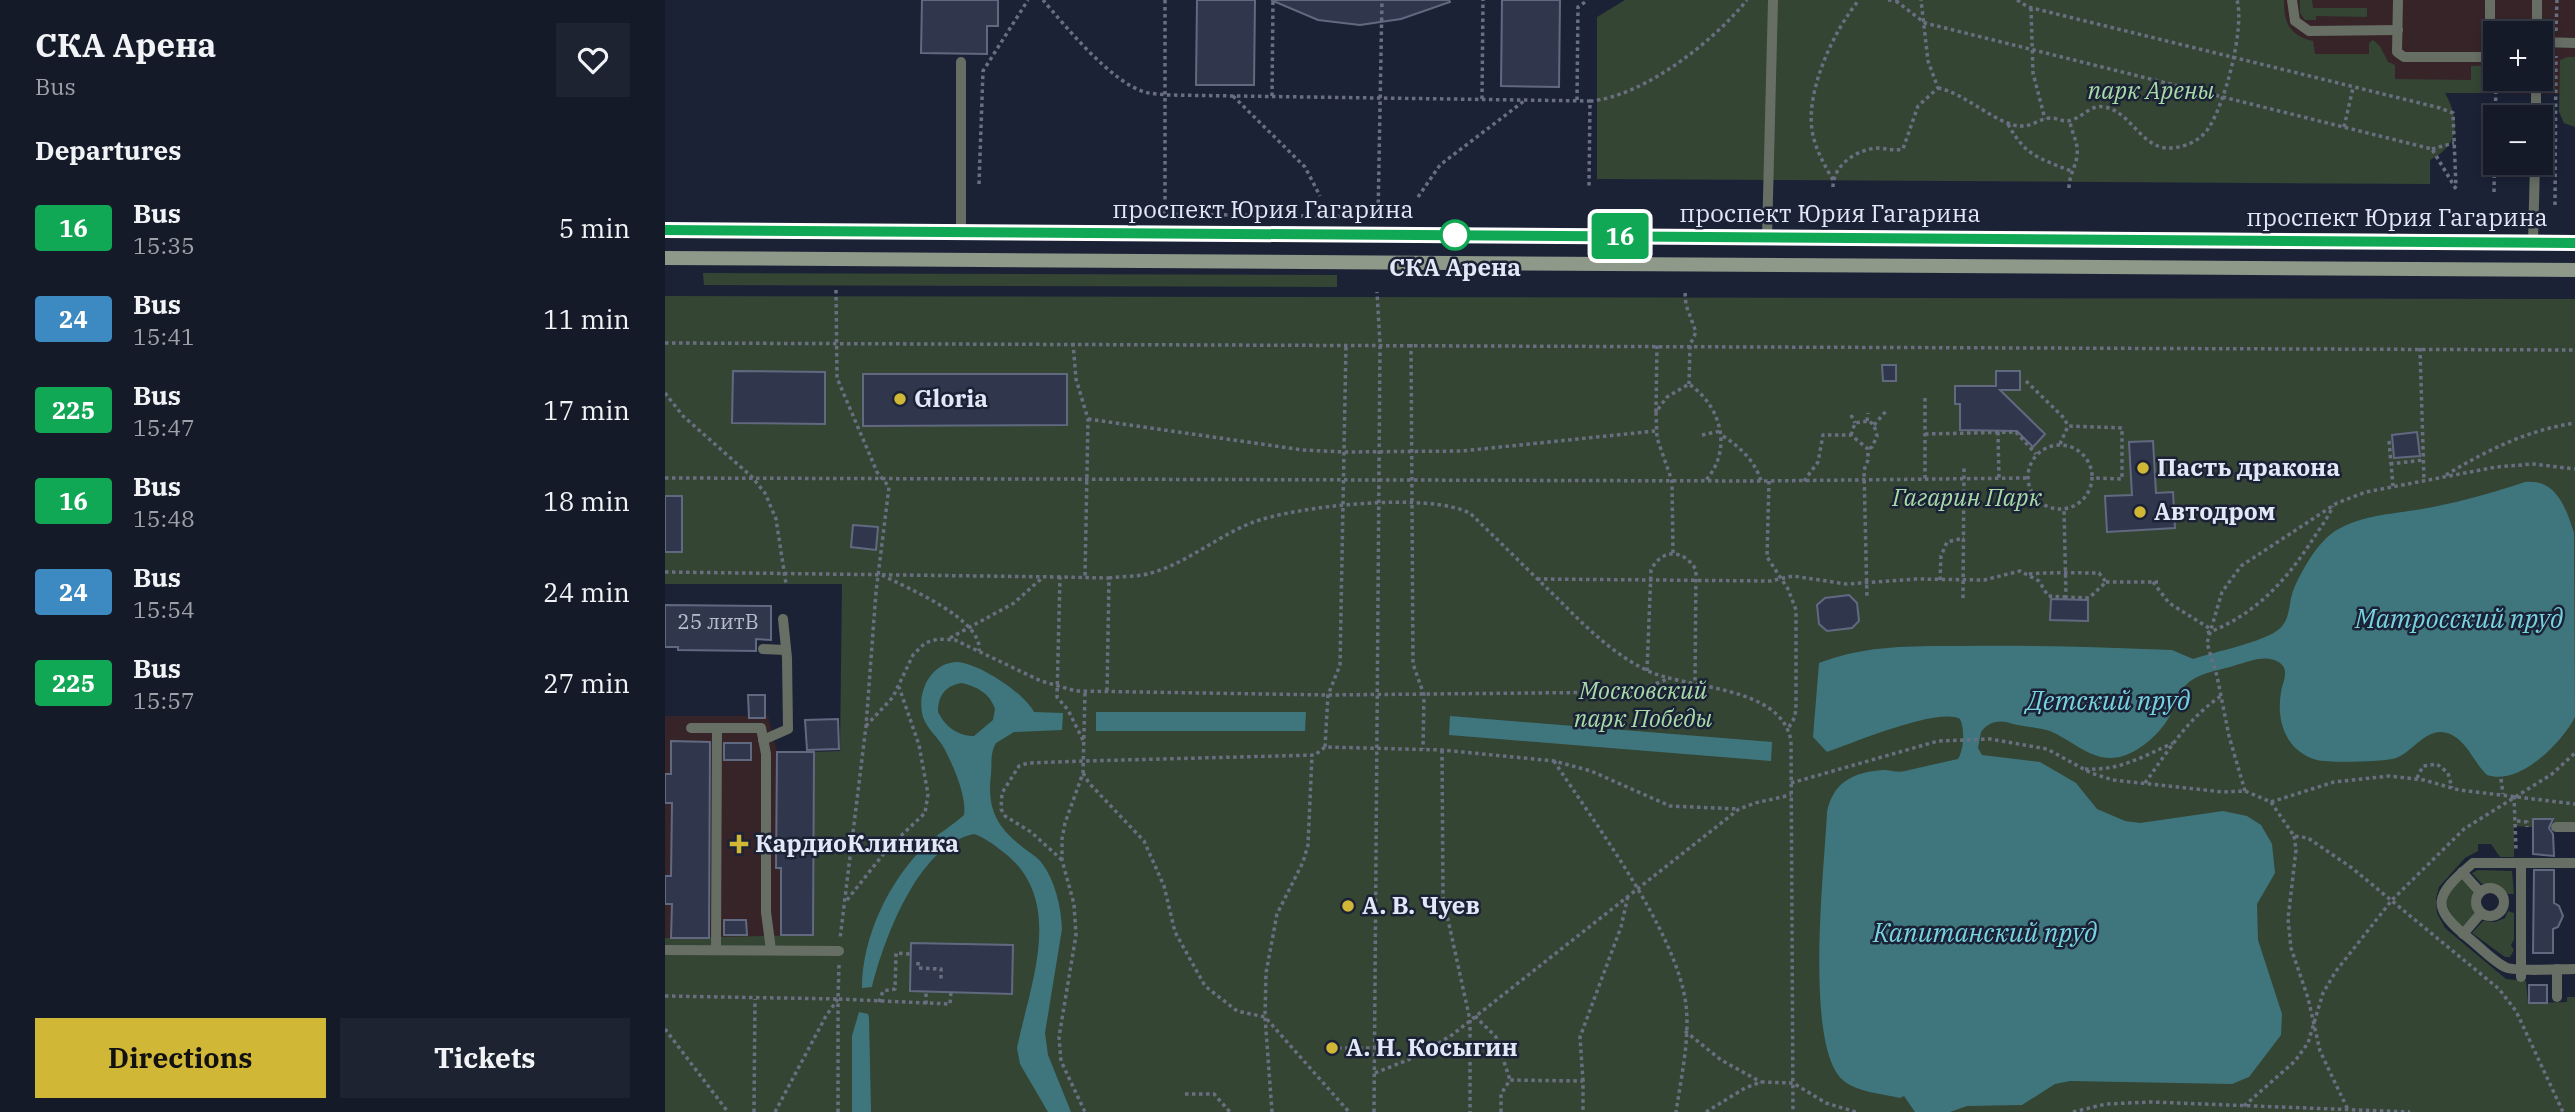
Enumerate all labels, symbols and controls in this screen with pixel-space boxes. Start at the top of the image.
map controls [2483,21,2553,175]
button: + [2483,21,2553,91]
text: СКА Арена [35,23,216,66]
button: heart [556,23,630,97]
text: Bus [35,71,76,101]
park label: парк Арены [2088,74,2215,106]
button: − [2483,105,2553,175]
text: Departures [35,133,181,167]
street label: проспект Юрия Гагарина [1112,193,1414,225]
text: Bus [133,196,181,230]
street label: проспект Юрия Гагарина [1679,197,1981,229]
street label: проспект Юрия Гагарина [2246,201,2548,233]
text: 5 min [559,211,630,245]
text: 16 [59,212,88,244]
line badge: 16 [1588,213,1651,259]
marker: СКА Арена [1440,220,1470,250]
text: 16 [1606,220,1634,252]
text: 15:35 [133,230,195,260]
place label: СКА Арена [1389,251,1521,283]
text: Bus [133,287,181,321]
text: 11 min [543,302,630,336]
text: 24 [59,303,88,335]
text: 15:41 [133,321,195,351]
text: Bus [133,378,181,412]
place label: Gloria [914,382,988,414]
marker: Gloria [892,391,908,407]
text: 17 min [543,393,630,427]
text: 225 [52,394,95,426]
text: 15:47 [133,412,195,442]
place label: Пасть дракона [2157,451,2340,483]
marker: Пасть дракона [2135,460,2151,476]
text: Bus [133,469,181,503]
park label: Гагарин Парк [1891,481,2043,513]
text: 18 min [543,484,630,518]
text: 16 [59,485,88,517]
place label: Автодром [2154,495,2275,527]
text: 15:48 [133,503,195,533]
marker: Автодром [2132,504,2148,520]
text: Bus [133,560,181,594]
text: 24 min [543,575,630,609]
text: 24 [59,576,88,608]
text: 15:54 [133,594,195,624]
water label: Матросский пруд [2354,601,2563,635]
house number: 25 литВ [677,607,759,635]
text: Bus [133,651,181,685]
text: 27 min [543,666,630,700]
text: 225 [52,667,95,699]
park label: Московский парк Победы [1574,674,1712,734]
water label: Детский пруд [2023,683,2190,717]
text: 15:57 [133,685,195,715]
place label: КардиоКлиника [755,827,959,859]
marker: КардиоКлиника [729,834,749,854]
place label: А. В. Чуев [1362,889,1480,921]
marker: А. В. Чуев [1340,898,1356,914]
water label: Капитанский пруд [1872,915,2097,949]
button: Directions [35,1018,326,1098]
button: Tickets [340,1018,630,1098]
place label: А. Н. Косыгин [1346,1031,1518,1063]
marker: А. Н. Косыгин [1324,1040,1340,1056]

